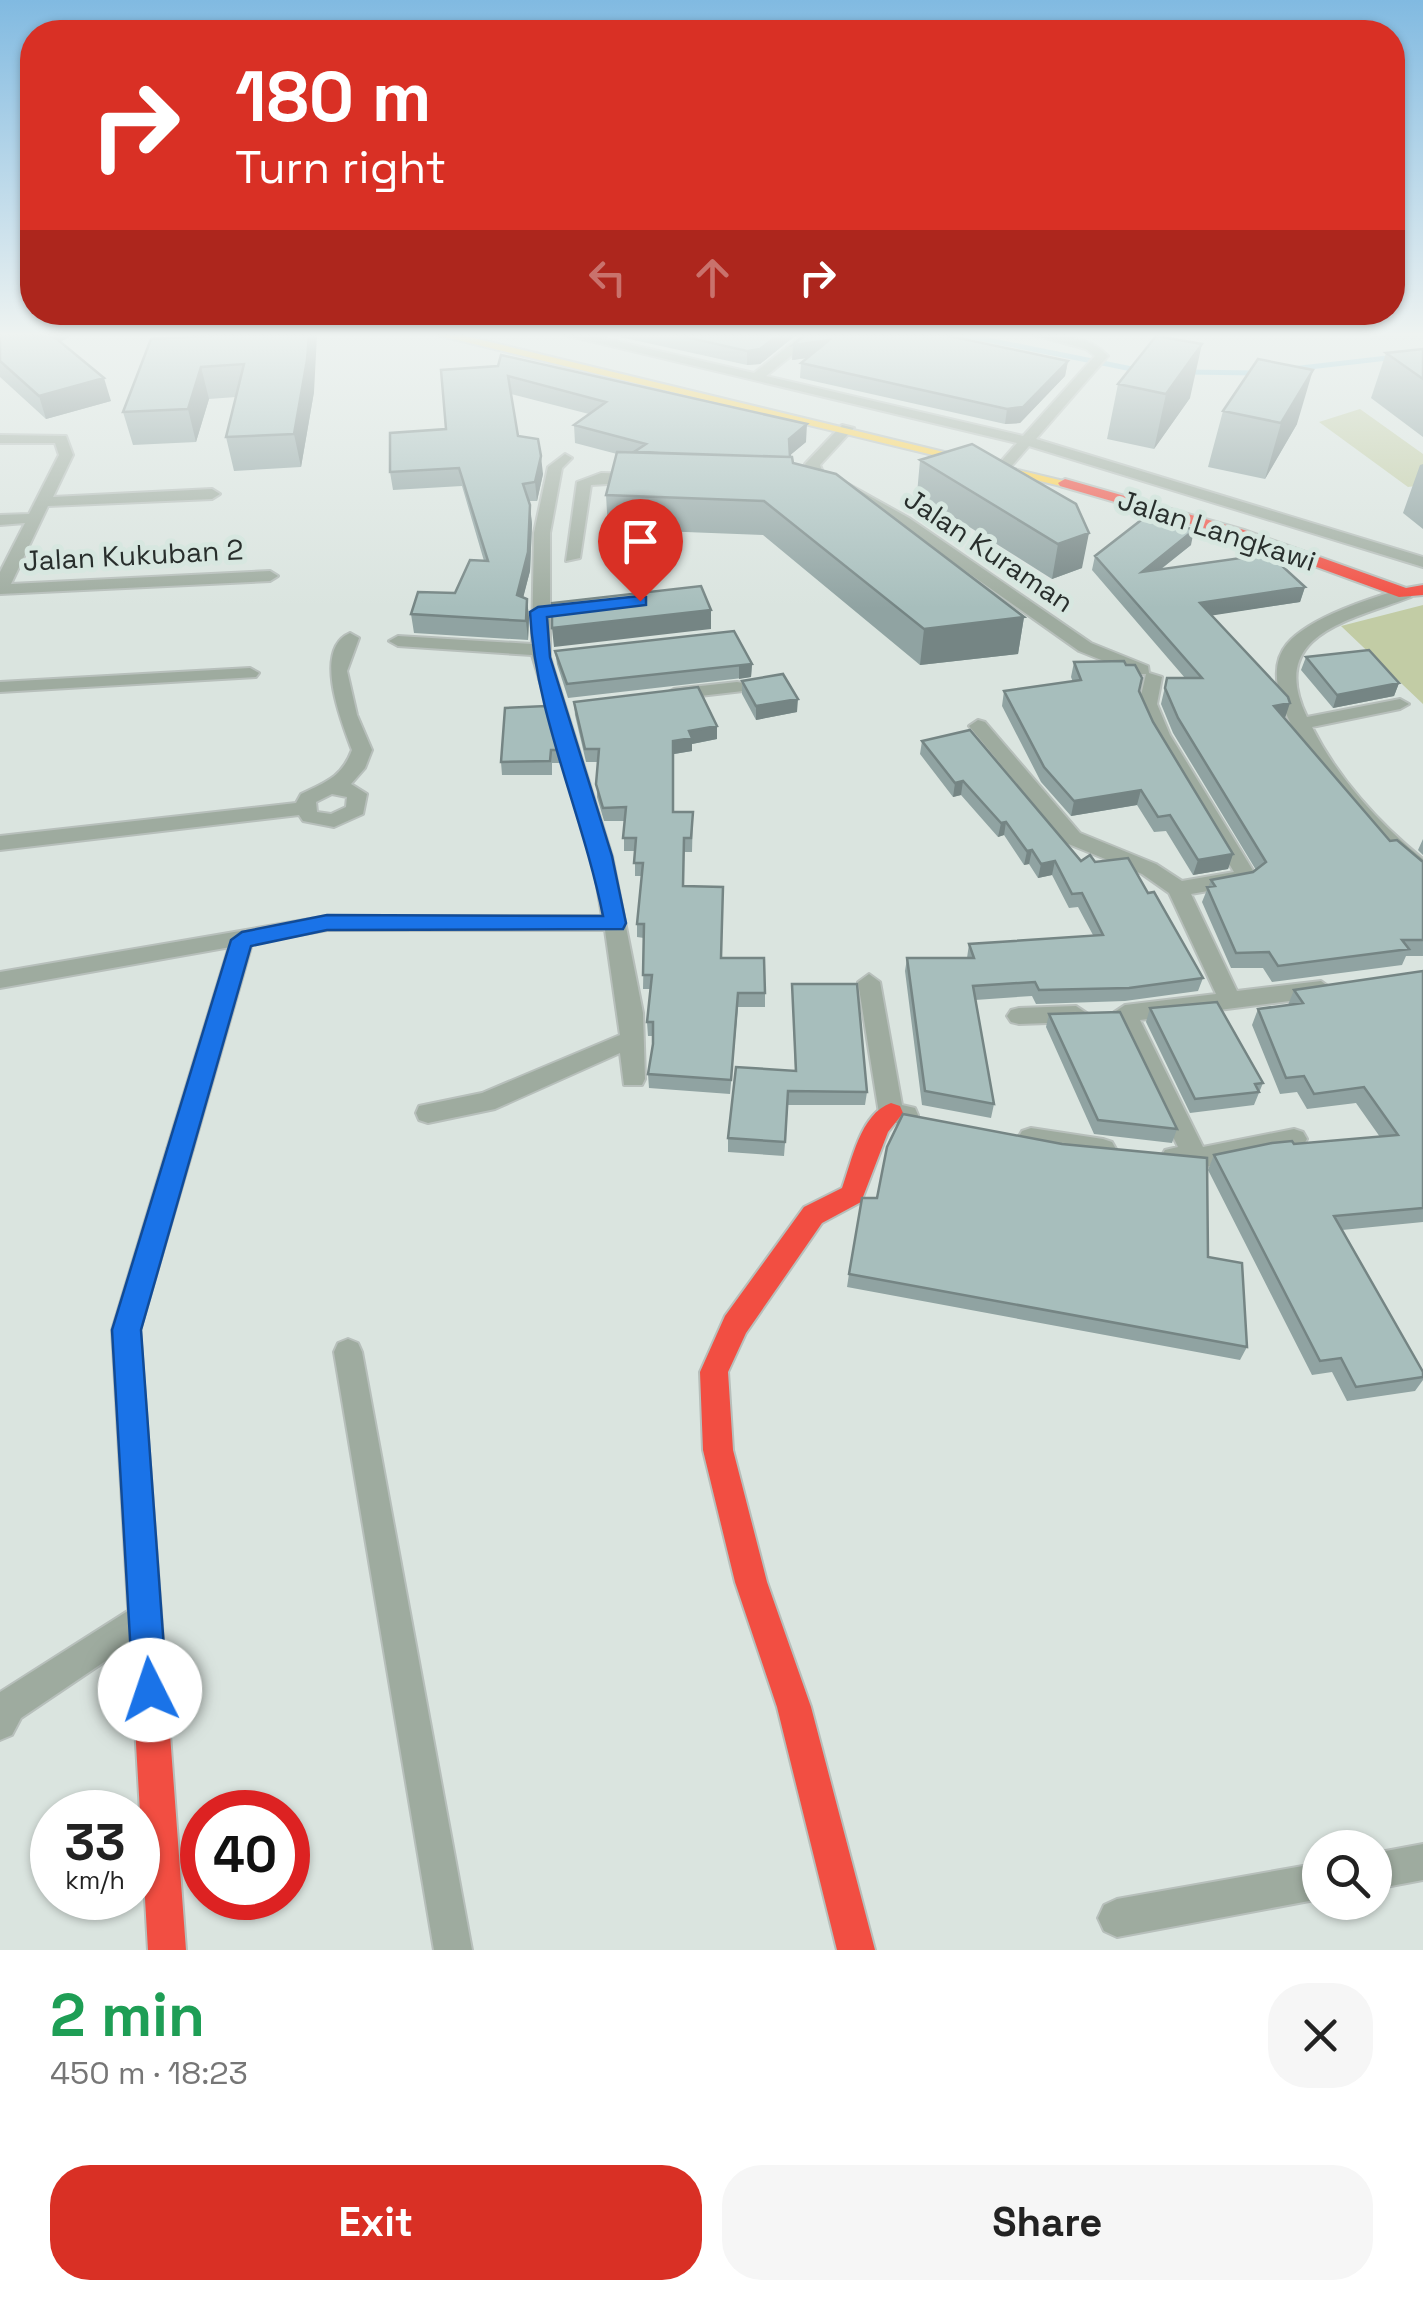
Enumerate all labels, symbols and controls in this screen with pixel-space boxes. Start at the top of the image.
text: 180 m [235,52,432,141]
icon: right [70,60,200,190]
text: Turn right [235,139,446,196]
icon: left [580,250,635,305]
icon: ahead [685,250,740,305]
icon: right [790,250,845,305]
street label: Jalan Kuraman [897,480,1081,620]
street label: Jalan Langkawi [1114,481,1320,579]
pin [598,499,683,602]
icon: arrive [613,514,668,569]
street label: Jalan Kukuban 2 [22,531,244,579]
position arrow [98,1638,202,1742]
speed limit sign: 40 [180,1790,310,1920]
text: 33 [65,1811,125,1875]
map controls [1302,1830,1392,1920]
button: search [1302,1830,1392,1920]
text: km/h [65,1864,125,1896]
text: 2 min [50,1977,205,2054]
button: close [1268,1983,1373,2088]
text: 450 m · 18:23 [50,2053,248,2093]
button: Exit [50,2165,702,2280]
button: Share [722,2165,1373,2280]

